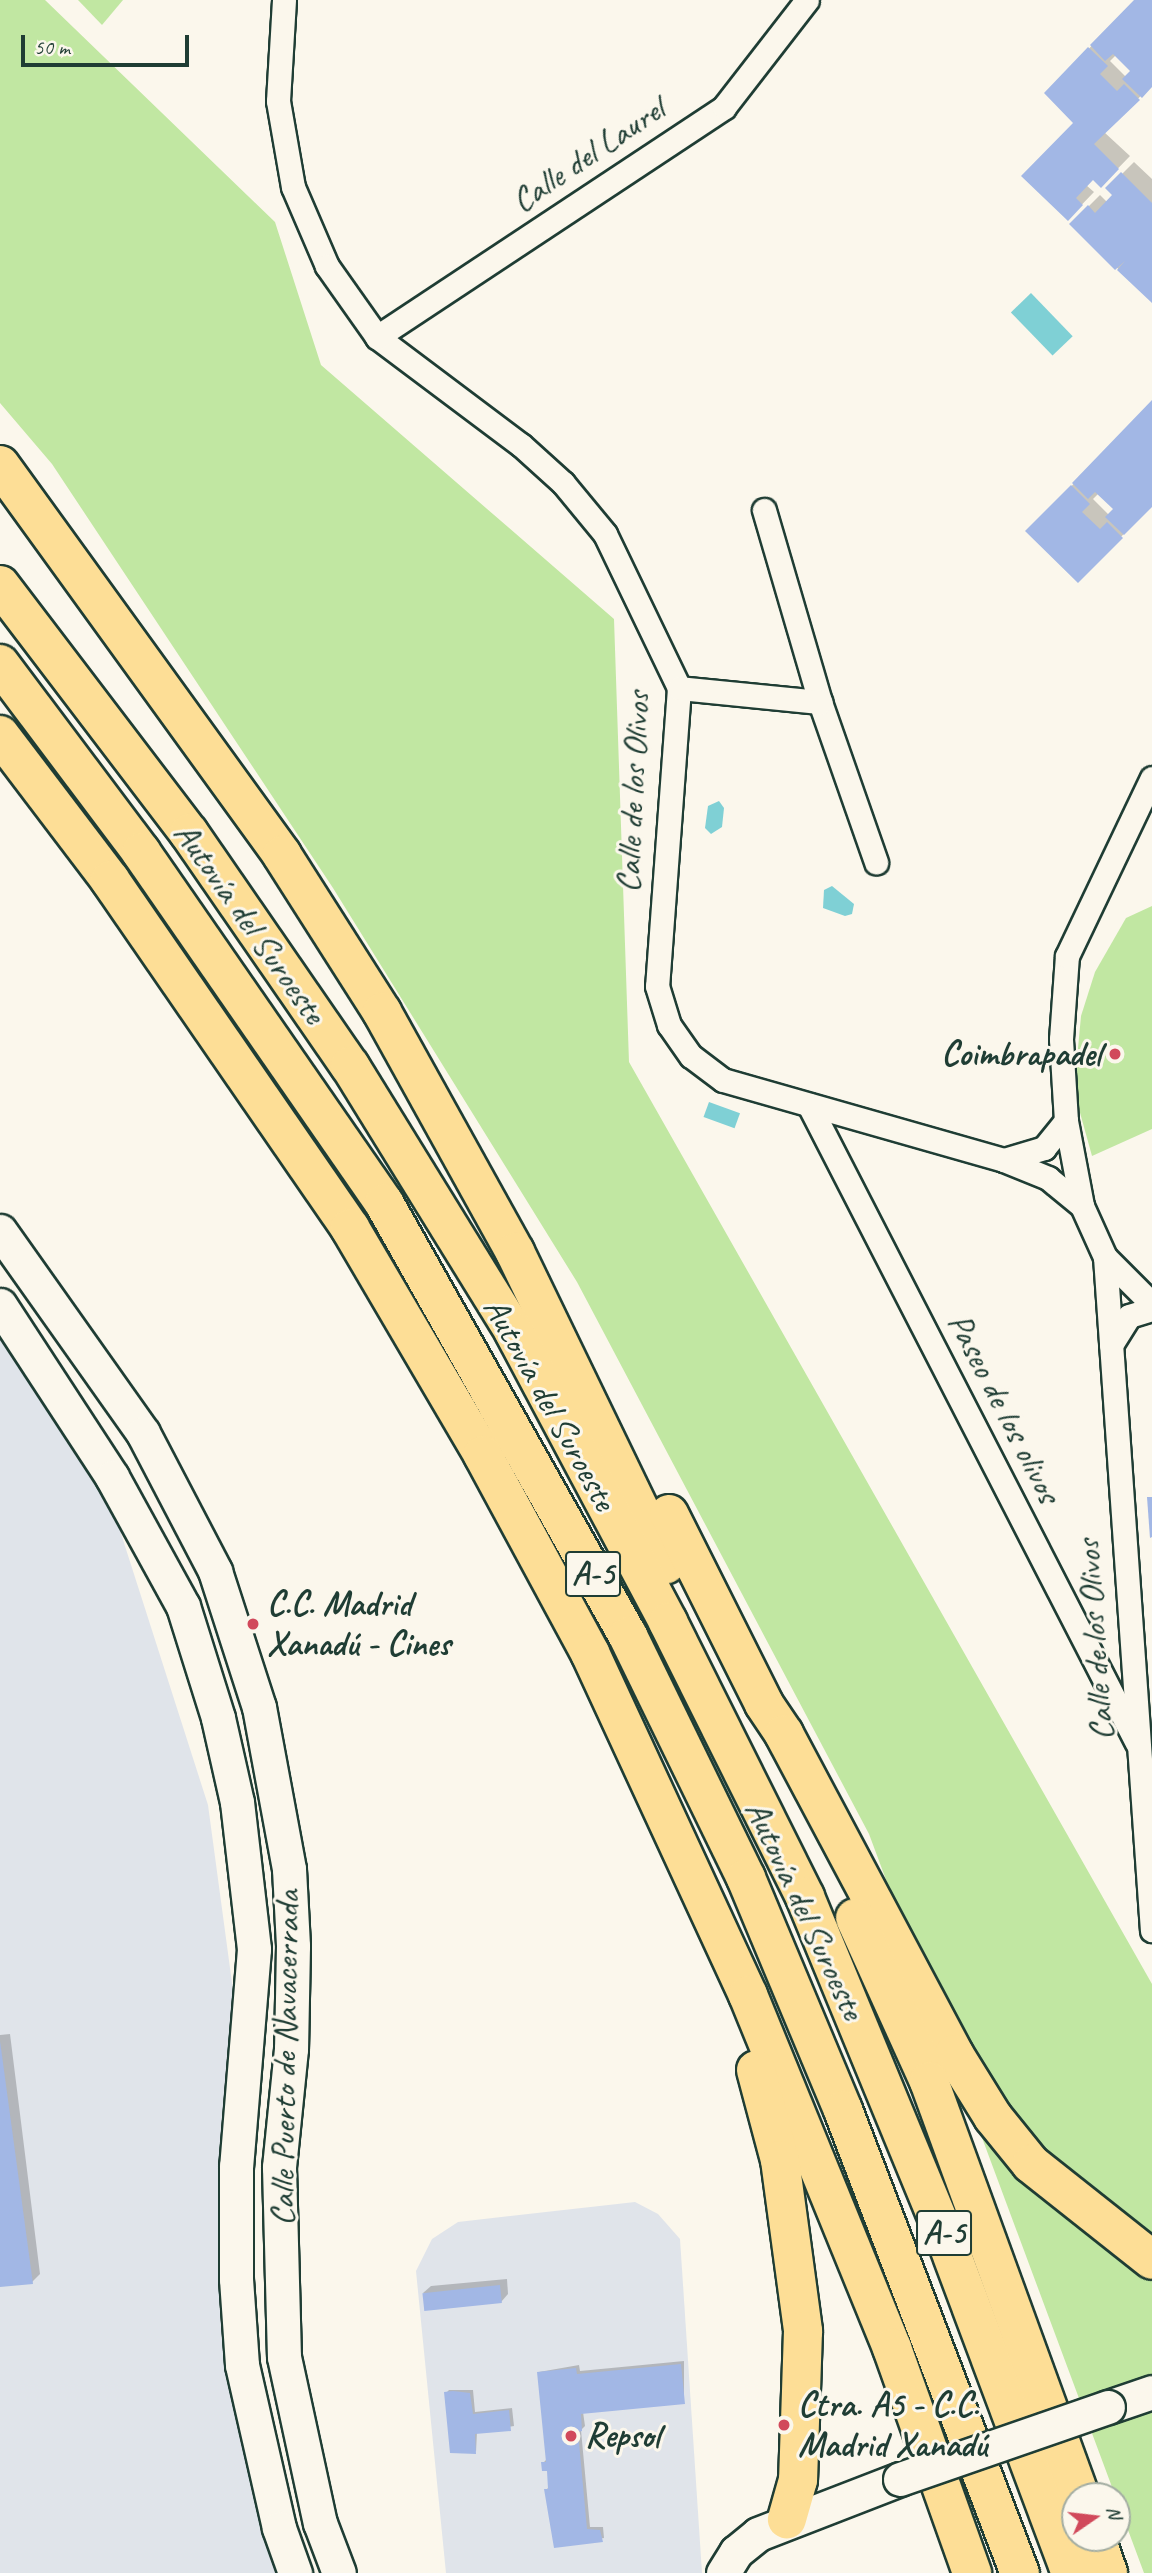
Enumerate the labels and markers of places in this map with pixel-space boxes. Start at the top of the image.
place label: Coimbrapadel [941,1033,1101,1075]
marker: Coimbrapadel [1107,1046,1123,1062]
place label: C.C. Madrid Xanadú - Cines [267,1583,450,1665]
marker: C.C. Madrid Xanadú - Cines [245,1616,261,1632]
place label: Ctra. A5 - C.C. Madrid Xanadú [798,2384,987,2466]
place label: Repsol [585,2415,660,2457]
marker: Ctra. A5 - C.C. Madrid Xanadú [776,2417,792,2433]
marker: Repsol [563,2428,579,2444]

